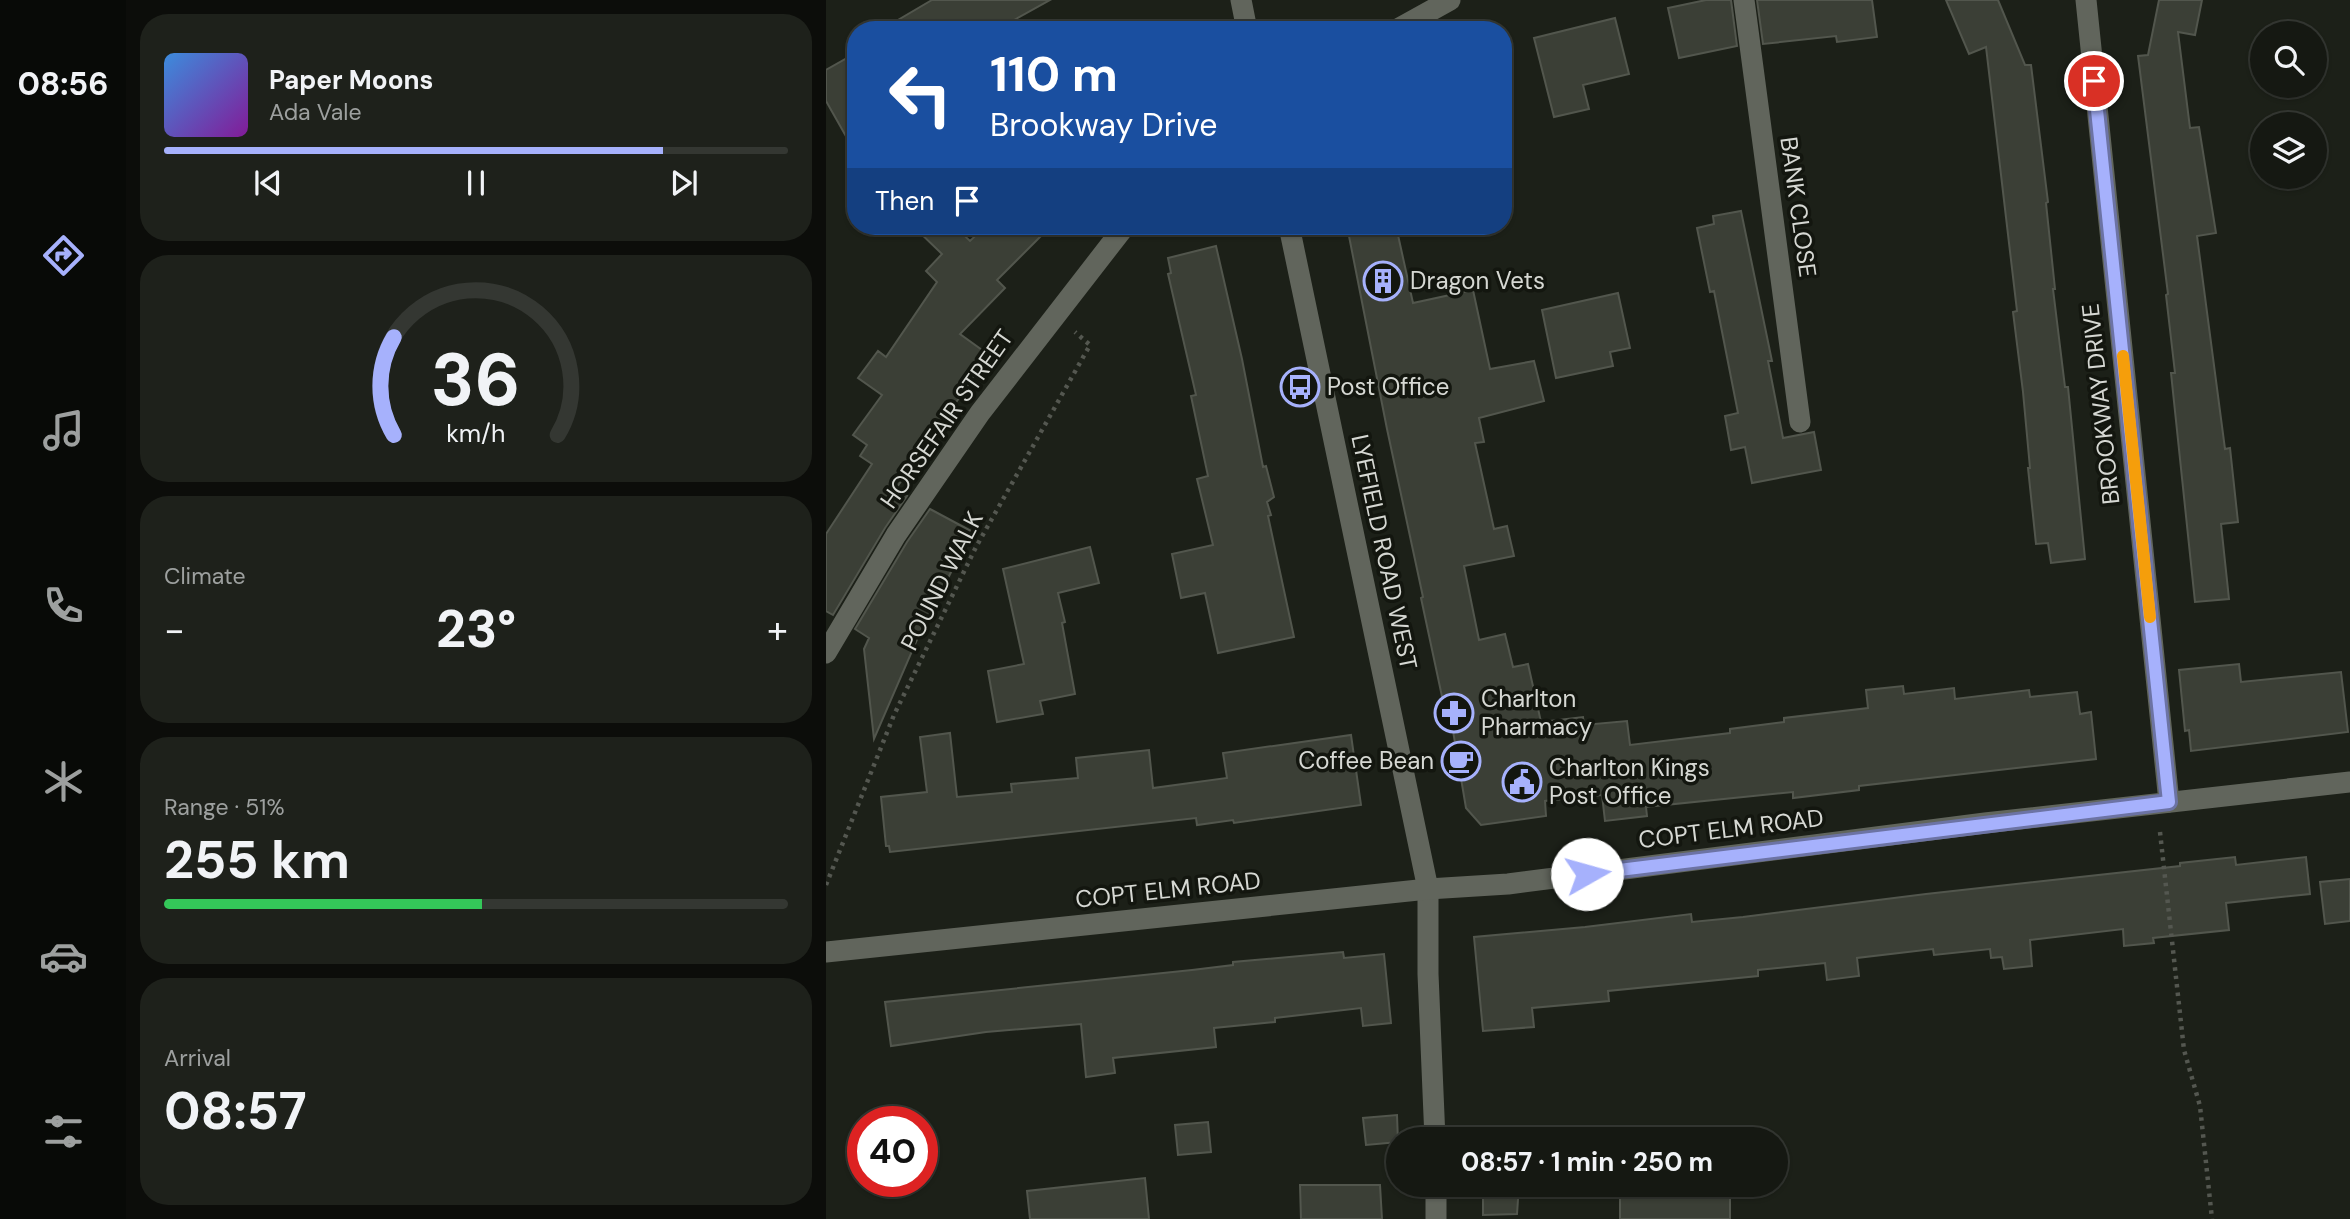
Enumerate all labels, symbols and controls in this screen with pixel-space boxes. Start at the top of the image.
map controls [2250,21,2327,189]
button: search [2250,21,2327,98]
text: 110 m [990,42,1118,106]
icon: left [875,49,966,140]
pin [2064,51,2124,111]
icon: arrive [2075,62,2113,100]
text: 08:56 [17,63,109,105]
text: Paper Moons [269,63,433,97]
text: Ada Vale [269,97,362,127]
text: Brookway Drive [990,104,1217,146]
button: layers [2250,112,2327,189]
street label: BANK CLOSE [1773,135,1824,279]
icon: previous [249,164,287,202]
icon: pause [457,164,495,202]
icon: next [665,164,703,202]
icon: arrive [948,182,986,220]
text: Then [875,184,934,218]
icon: directions [39,231,88,280]
building icon: Dragon Vets [1362,260,1404,302]
place label: Dragon Vets [1410,265,1545,296]
street label: BROOKWAY DRIVE [2075,302,2126,506]
street label: HORSEFAIR STREET [873,323,1020,514]
text: 36 [431,333,521,428]
bus stop icon: Post Office [1279,366,1321,408]
place label: Post Office [1327,371,1449,402]
icon: music [39,406,88,455]
text: km/h [446,416,506,449]
street label: LYEFIELD ROAD WEST [1344,432,1425,672]
street label: POUND WALK [893,506,990,655]
text: Climate [164,561,246,591]
icon: phone [39,581,88,630]
text: 23° [436,595,516,663]
text: − [164,605,185,655]
text: + [767,605,788,655]
place label: Charlton Pharmacy [1481,683,1592,742]
pharmacy icon: Charlton Pharmacy [1433,692,1475,734]
cafe icon: Coffee Bean [1440,740,1482,782]
place label: Coffee Bean [1298,745,1434,776]
place label: Charlton Kings Post Office [1549,752,1710,811]
icon: climate [39,757,88,806]
public building icon: Charlton Kings Post Office [1501,761,1543,803]
text: Range · 51% [164,792,285,822]
street label: COPT ELM ROAD [1637,802,1825,855]
text: 255 km [164,826,350,894]
position arrow [1550,837,1624,911]
street label: COPT ELM ROAD [1074,864,1262,915]
icon: car [39,932,88,981]
text: Arrival [164,1043,231,1073]
text: 08:57 [164,1077,307,1145]
speed limit sign: 40 [847,1106,938,1197]
icon: filters [39,1107,88,1156]
text: 08:57 · 1 min · 250 m [1461,1145,1713,1179]

